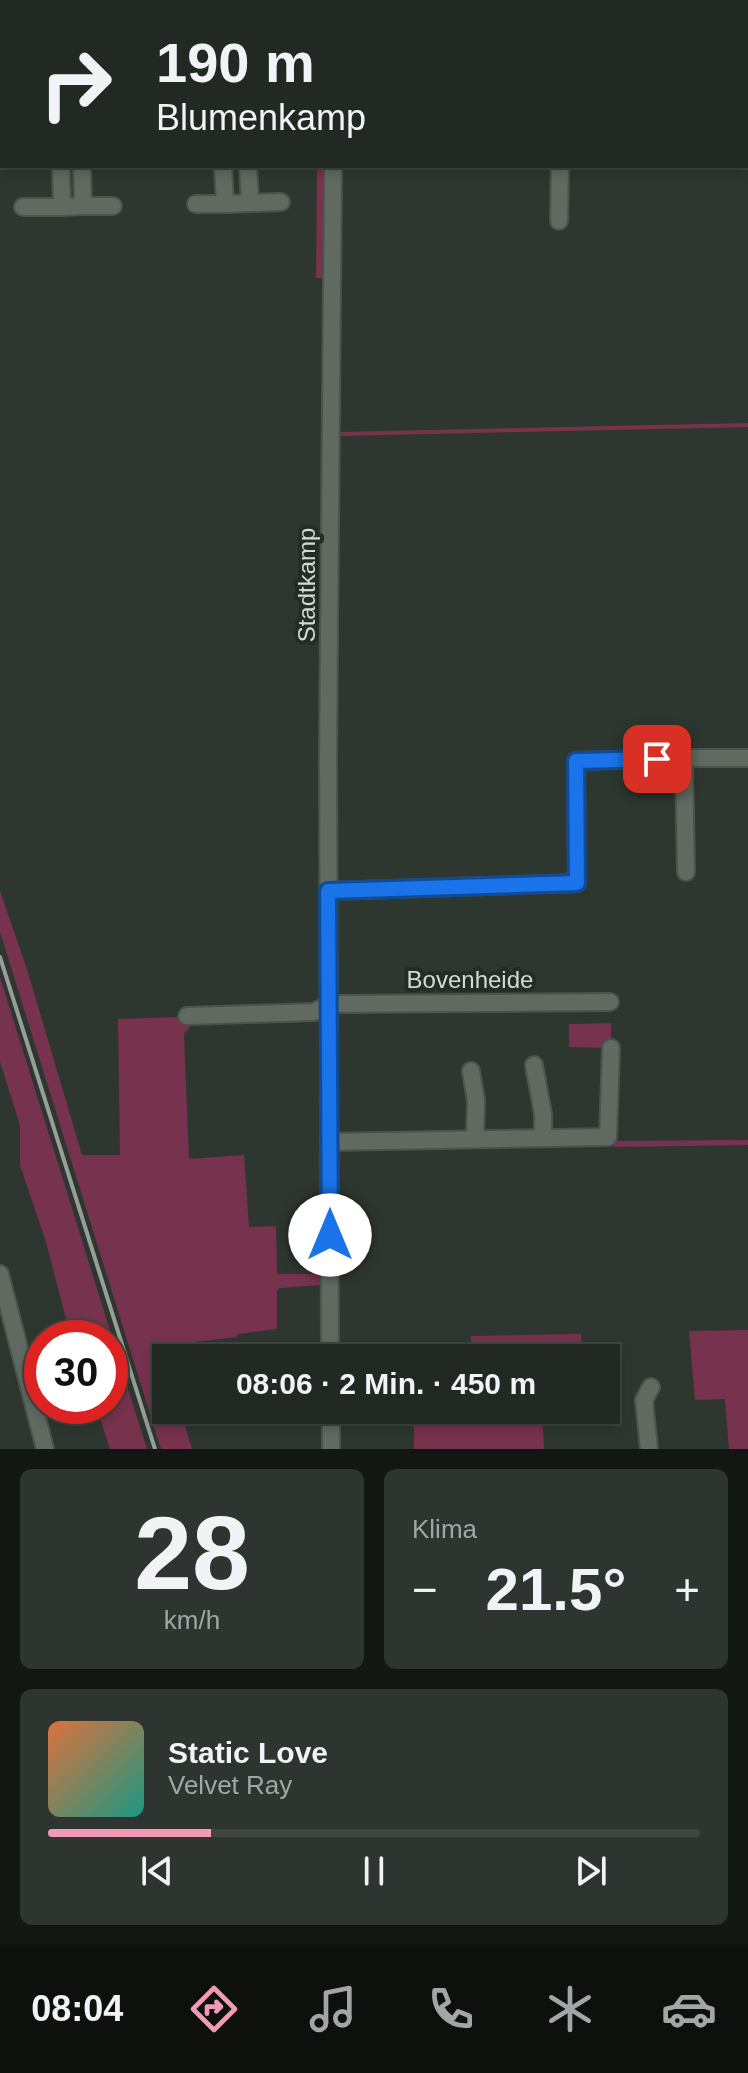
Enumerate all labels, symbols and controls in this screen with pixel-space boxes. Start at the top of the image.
text: 190 m [156,31,315,94]
icon: right [24,32,128,136]
text: Blumenkamp [156,97,366,138]
street label: Stadtkamp [293,528,320,642]
pin [623,725,691,793]
icon: arrive [635,737,679,781]
street label: Bovenheide [407,966,533,993]
position arrow [288,1193,372,1277]
speed limit sign: 30 [24,1320,128,1424]
text: 08:06 · 2 Min. · 450 m [236,1367,536,1400]
text: 28 [134,1495,250,1611]
text: Klima [412,1514,477,1544]
text: 21.5° [486,1556,626,1623]
text: − [412,1565,438,1614]
text: + [674,1565,700,1614]
text: km/h [164,1605,220,1635]
text: Static Love [168,1736,328,1769]
text: Velvet Ray [168,1770,292,1800]
icon: previous [135,1849,179,1893]
icon: pause [352,1849,396,1893]
icon: next [569,1849,613,1893]
icon: directions [186,1981,242,2037]
icon: music [305,1981,361,2037]
icon: phone [423,1981,479,2037]
icon: climate [542,1981,598,2037]
icon: car [661,1981,717,2037]
text: 08:04 [31,1988,123,2029]

